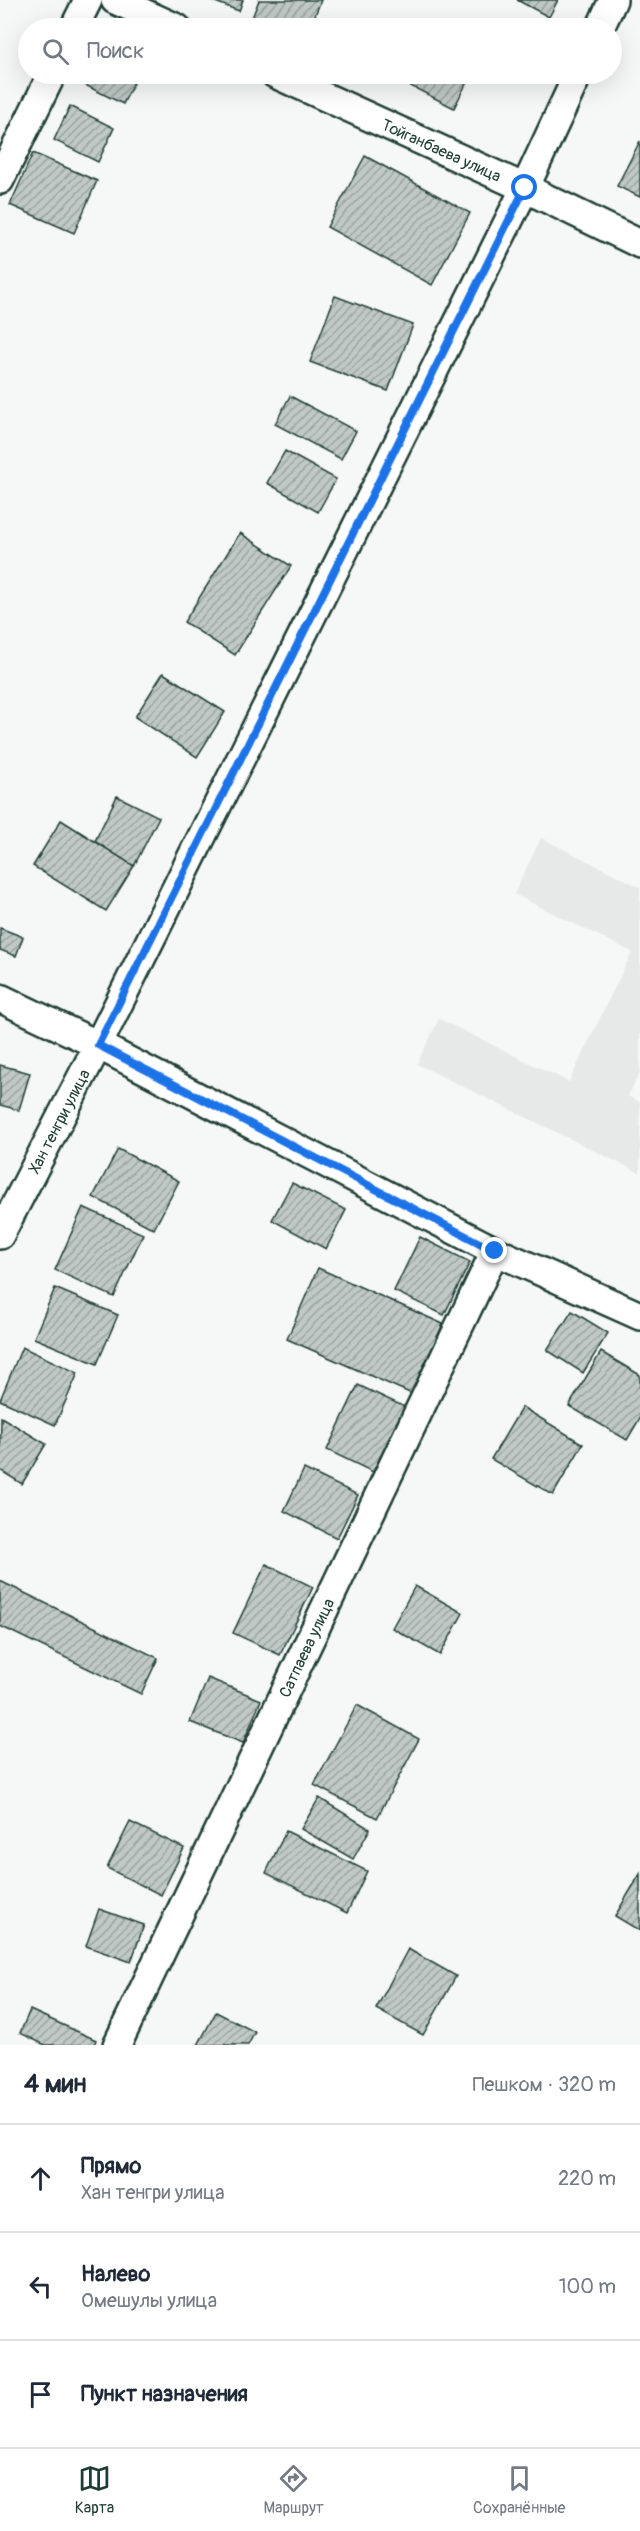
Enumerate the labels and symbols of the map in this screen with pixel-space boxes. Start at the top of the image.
street label: Тойганбаева улица [378,115,504,187]
route start [511,174,537,200]
street label: Хан тенгри улица [24,1066,95,1177]
route end [481,1237,507,1263]
street label: Сатпаева улица [275,1595,339,1701]

